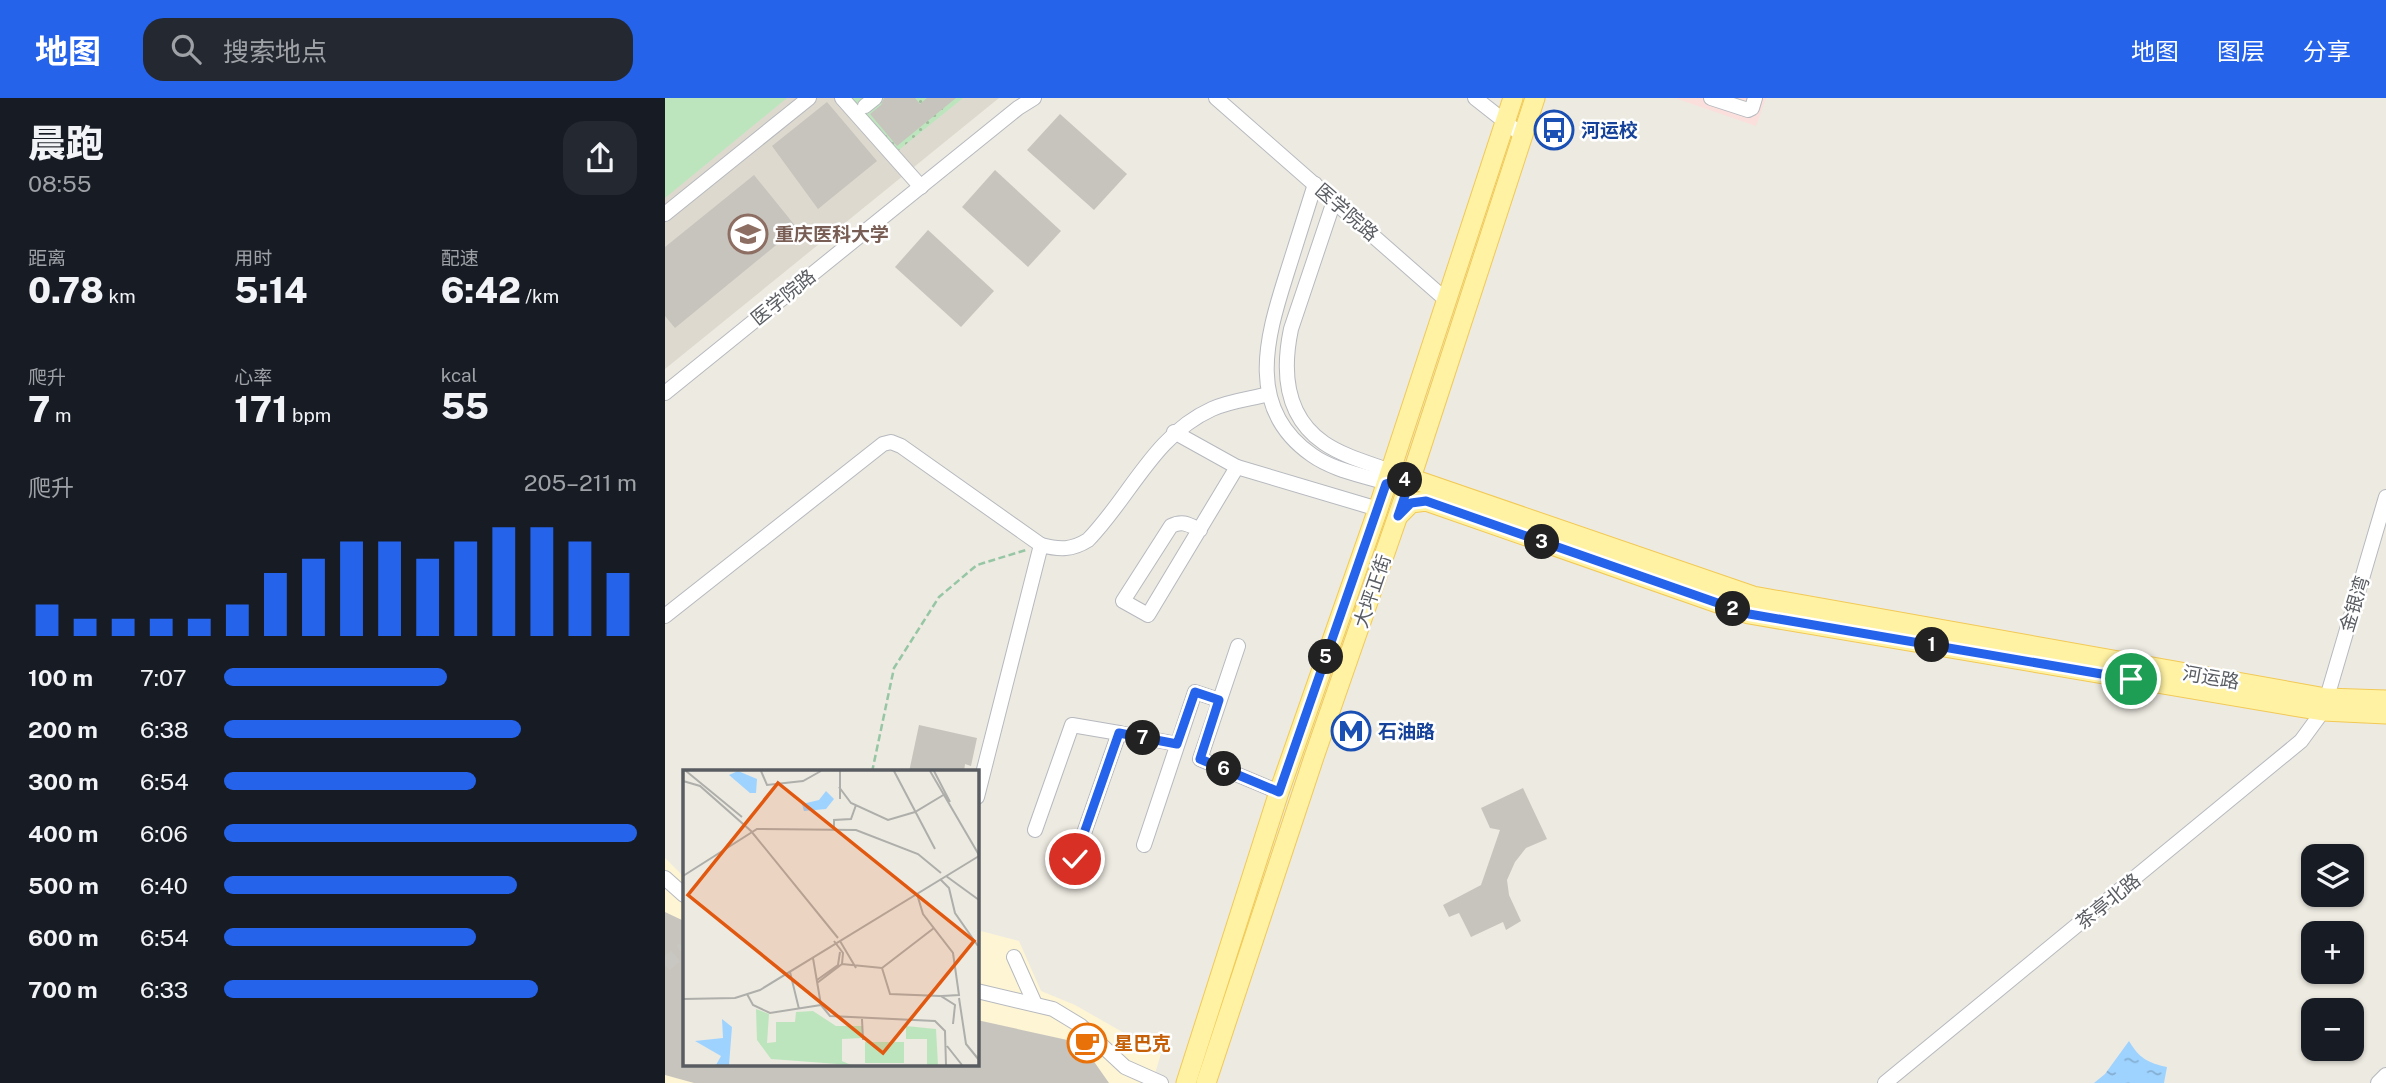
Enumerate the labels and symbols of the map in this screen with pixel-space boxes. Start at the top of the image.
bus stop icon: 河运校 [1533,109,1575,151]
place label: 河运校 [1581,119,1638,141]
street label: 医学院路 [1311,179,1383,245]
school or university icon: 重庆医科大学 [727,213,769,255]
place label: 重庆医科大学 [775,223,889,245]
street label: 医学院路 [747,265,819,329]
pin: 4 [1387,462,1423,498]
pin: 3 [1525,524,1559,560]
street label: 大坪正街 [1349,551,1395,631]
street label: 金银湾 [2335,574,2373,634]
pin: 2 [1715,592,1751,626]
pin: 1 [1915,628,1949,662]
pin: 5 [1309,640,1343,674]
pin [2101,649,2161,709]
street label: 河运路 [2181,661,2241,693]
metro station icon: 石油路 [1330,710,1372,752]
pin: 7 [1126,720,1161,756]
place label: 石油路 [1378,720,1435,742]
pin: 6 [1207,752,1241,786]
inset map [683,770,978,1066]
pin [1045,829,1105,889]
street label: 茶亭北路 [2072,869,2144,933]
cafe icon: 星巴克 [1066,1022,1108,1064]
place label: 星巴克 [1114,1032,1171,1054]

